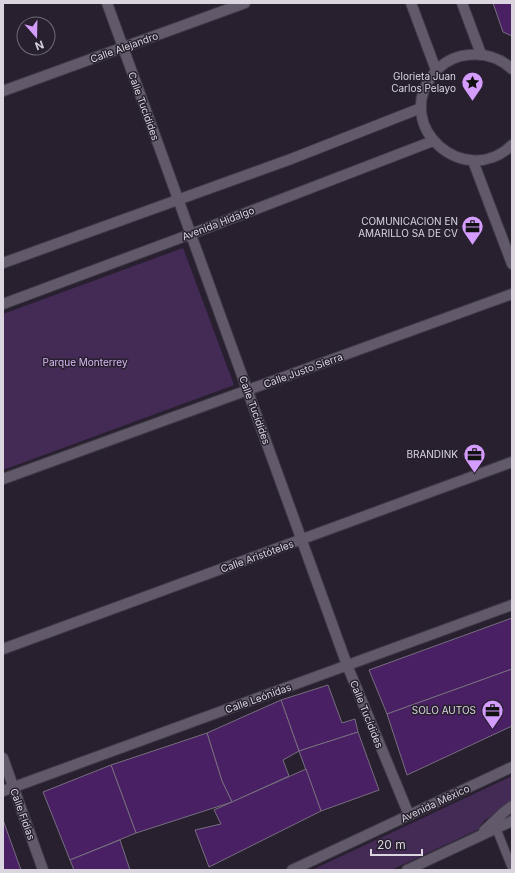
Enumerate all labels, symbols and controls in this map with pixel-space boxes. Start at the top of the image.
north arrow [16,16,56,56]
street label: Calle Alejandro [88,29,160,65]
text: N [33,37,46,53]
place icon: Glorieta Juan Carlos Pelayo [459,69,485,102]
street label: Calle Tucídides [126,70,162,142]
place label: Glorieta Juan Carlos Pelayo [391,70,456,94]
street label: Avenida Hidalgo [180,204,256,242]
office icon: COMUNICACION EN AMARILLO SA DE CV [460,214,486,247]
place label: COMUNICACION EN AMARILLO SA DE CV [358,215,458,239]
street label: Calle Justo Sierra [262,350,344,390]
park label: Parque Monterrey [43,356,128,368]
street label: Calle Tucídides [237,374,273,446]
office icon: BRANDINK [461,441,487,474]
place label: BRANDINK [406,448,458,460]
street label: Calle Aristóteles [219,537,295,575]
street label: Calle Tucídides [348,678,386,750]
street label: Calle Leónidas [223,681,293,715]
office icon: SOLO AUTOS [479,697,505,730]
place label: SOLO AUTOS [412,704,476,716]
street label: Avenida México [399,782,471,824]
street label: Calle Fidias [8,786,38,842]
scale bar [371,831,422,857]
text: 20 m [377,837,406,852]

